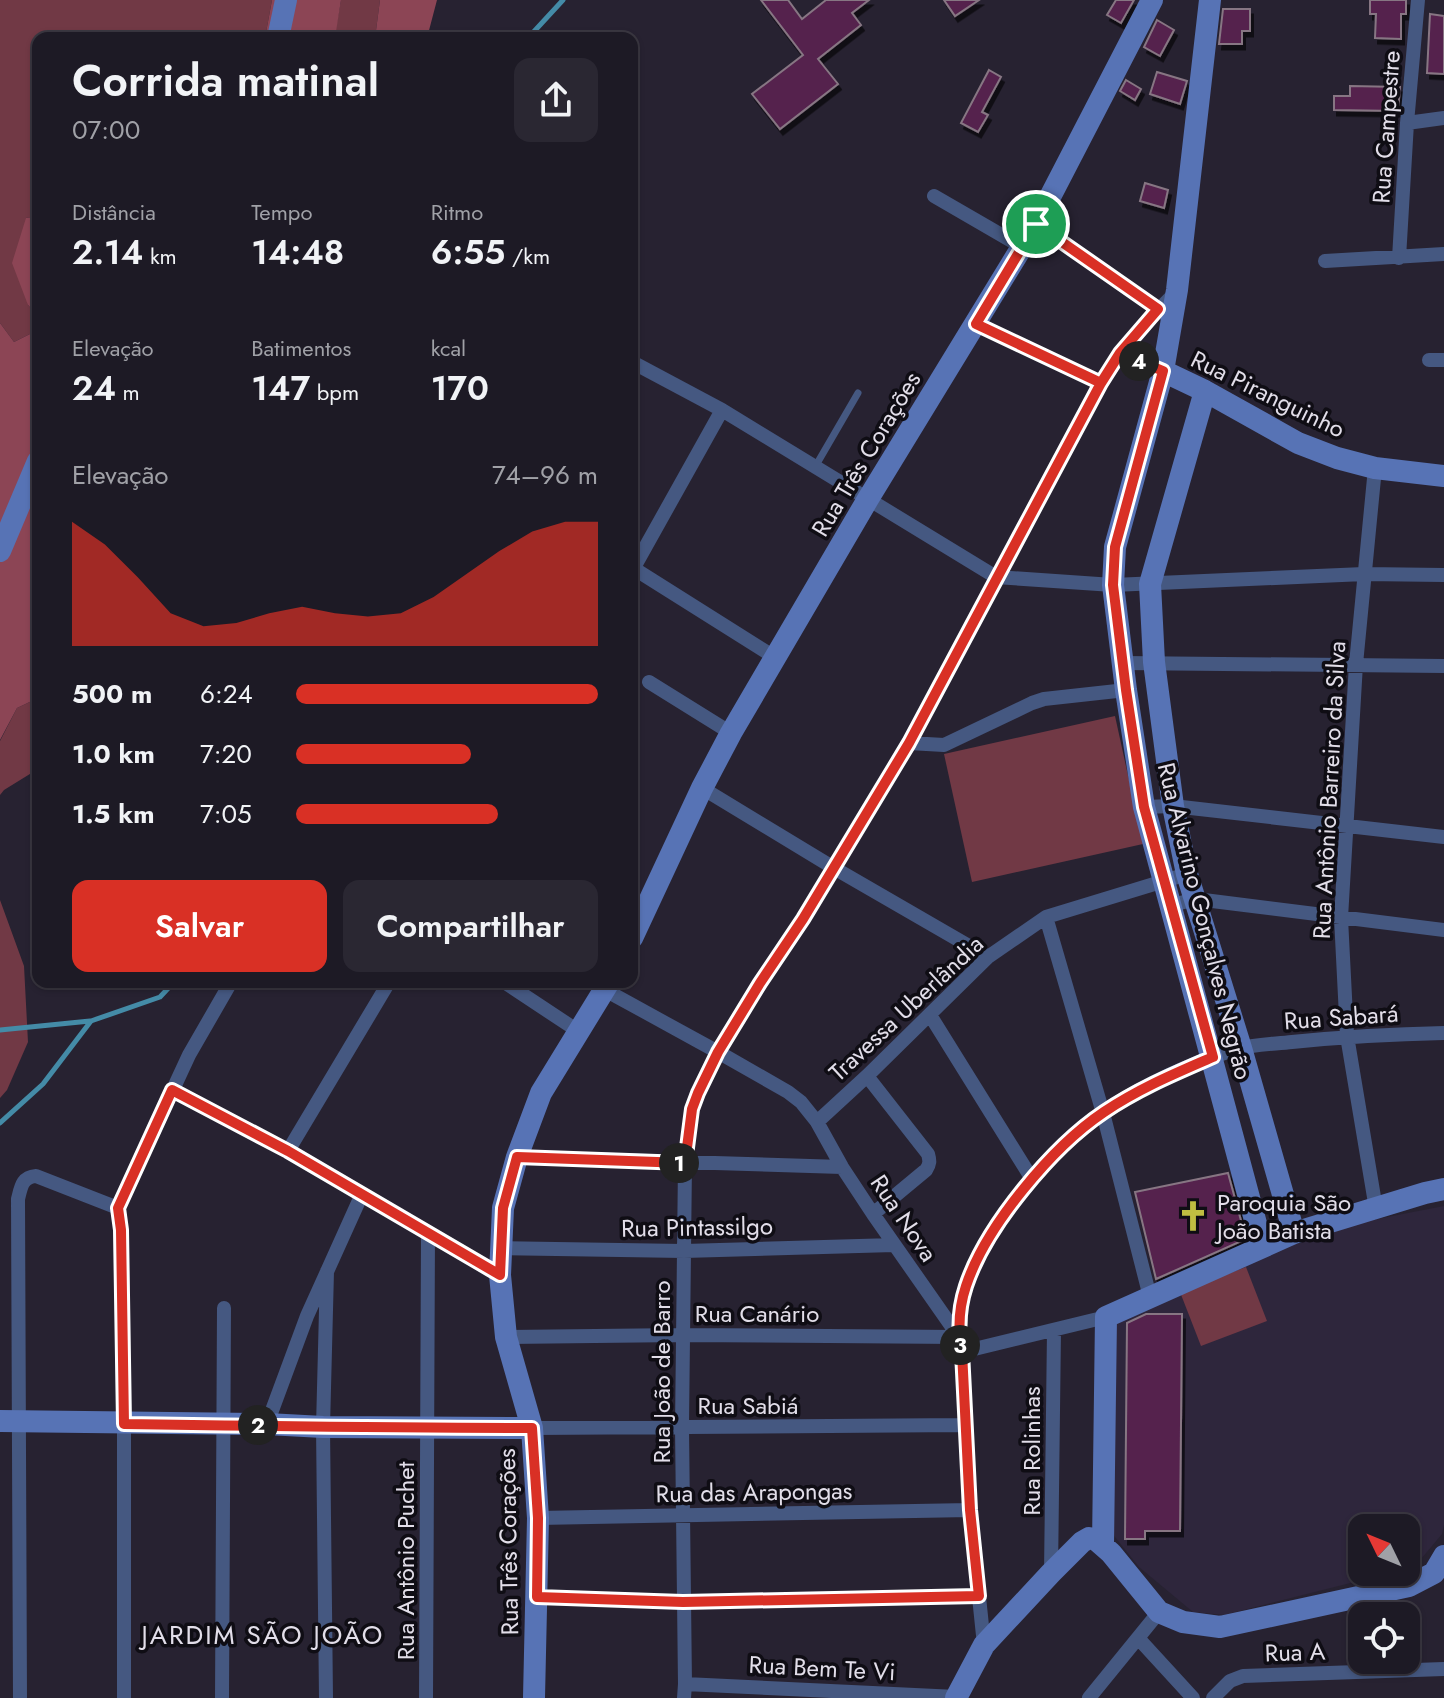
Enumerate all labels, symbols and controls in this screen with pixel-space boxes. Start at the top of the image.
text: Corrida matinal [72,49,379,113]
street label: Rua Campestre [1363,49,1409,205]
button: share [514,58,598,142]
text: 07:00 [72,111,140,149]
pin [1002,190,1070,258]
text: Distância [72,196,156,228]
text: Tempo [251,196,312,228]
text: Ritmo [431,196,483,228]
icon: arrive [1014,202,1058,246]
text: 2.14 [72,228,143,277]
text: 14:48 [251,228,344,277]
text: 6:55 [431,228,505,277]
text: km [143,240,177,272]
text: /km [505,240,550,272]
text: Elevação [72,332,154,364]
text: Batimentos [251,332,351,364]
text: kcal [431,332,466,364]
pin: 4 [1119,341,1159,381]
street label: Rua Piranguinho [1185,342,1351,446]
text: 4 [1131,345,1147,377]
text: 24 [72,364,116,413]
text: 147 [251,364,310,413]
text: 170 [431,364,489,413]
street label: Rua Três Corações [803,365,929,543]
text: m [116,376,140,408]
text: bpm [310,376,359,408]
text: Elevação [72,456,168,494]
text: 74–96 m [492,456,598,494]
street label: Rua Antônio Barreiro da Silva [1304,640,1354,940]
text: 500 m [72,675,152,713]
text: 6:24 [200,675,253,713]
text: 1.0 km [72,735,155,773]
text: 7:20 [200,735,252,773]
street label: Rua Alvarino Gonçalves Negrão [1149,759,1261,1083]
text: 1.5 km [72,795,155,833]
text: 7:05 [200,795,252,833]
button: Salvar [72,880,327,972]
button: Compartilhar [343,880,598,972]
street label: Travessa Uberlândia [821,927,991,1089]
street label: Rua Sabará [1283,996,1399,1038]
pin: 1 [659,1143,699,1183]
text: 1 [673,1147,685,1179]
street label: Rua Nova [862,1167,946,1269]
place label: Paroquia São João Batista [1214,1185,1351,1248]
church icon: Paroquia São João Batista [1176,1199,1210,1233]
street label: Rua Pintassilgo [621,1208,773,1246]
street label: Rua João de Barro [644,1281,679,1463]
street label: Rua Canário [695,1296,819,1331]
pin: 3 [940,1325,980,1365]
text: 3 [953,1329,967,1361]
street label: Rua Rolinhas [1014,1386,1049,1516]
street label: Rua Sabiá [697,1388,799,1423]
pin: 2 [238,1405,278,1445]
text: 2 [251,1409,265,1441]
street label: Rua Três Corações [489,1448,527,1636]
street label: Rua Antônio Puchet [388,1461,423,1660]
street label: Rua das Arapongas [655,1473,853,1511]
north arrow [1348,1514,1420,1586]
map controls [1348,1514,1420,1674]
button: locate [1348,1602,1420,1674]
district label: JARDIM SÃO JOÃO [139,1616,384,1654]
street label: Rua A [1264,1633,1326,1671]
street label: Rua Bem Te Vi [748,1647,896,1689]

